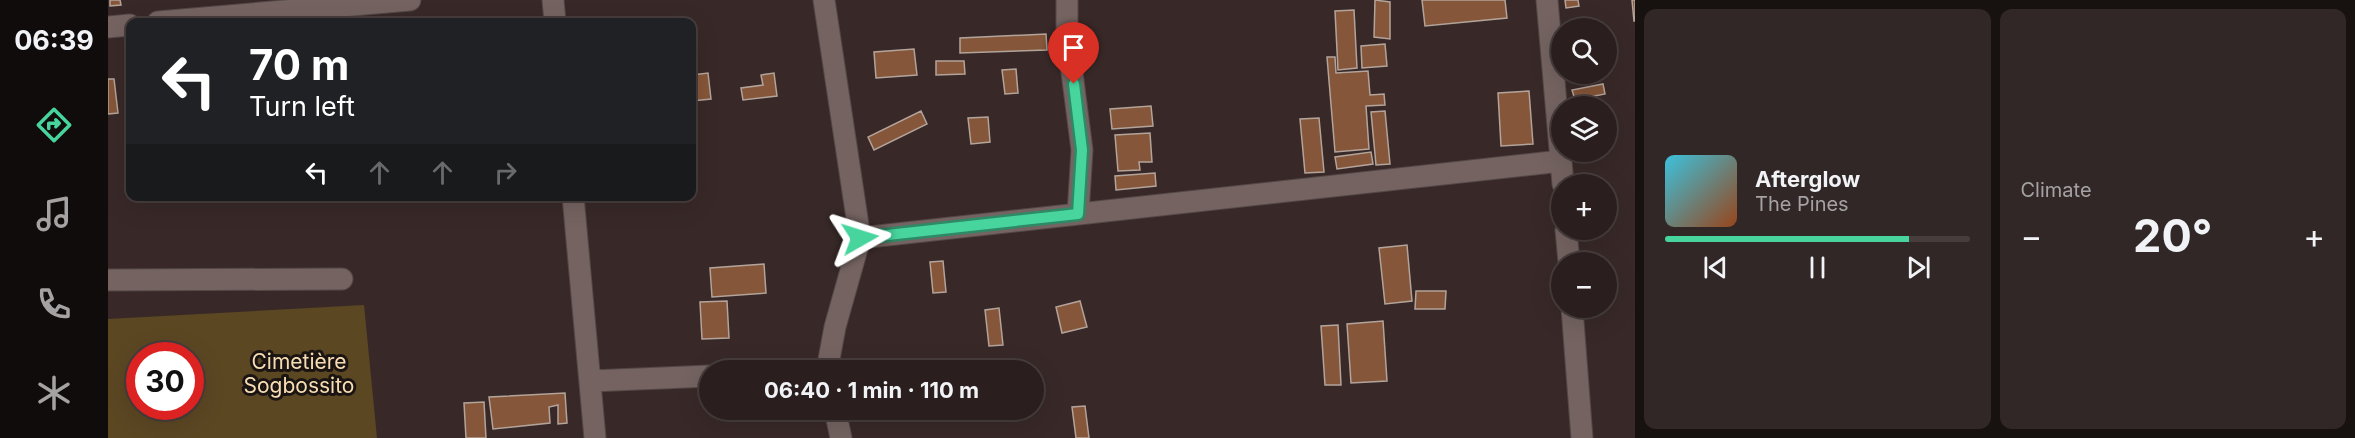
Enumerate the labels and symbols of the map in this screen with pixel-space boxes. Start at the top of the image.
pin [1048,22,1099,84]
position arrow [828,206,892,270]
speed limit sign: 30 [126,342,204,420]
park label: Cimetière Sogbossito [244,349,354,398]

